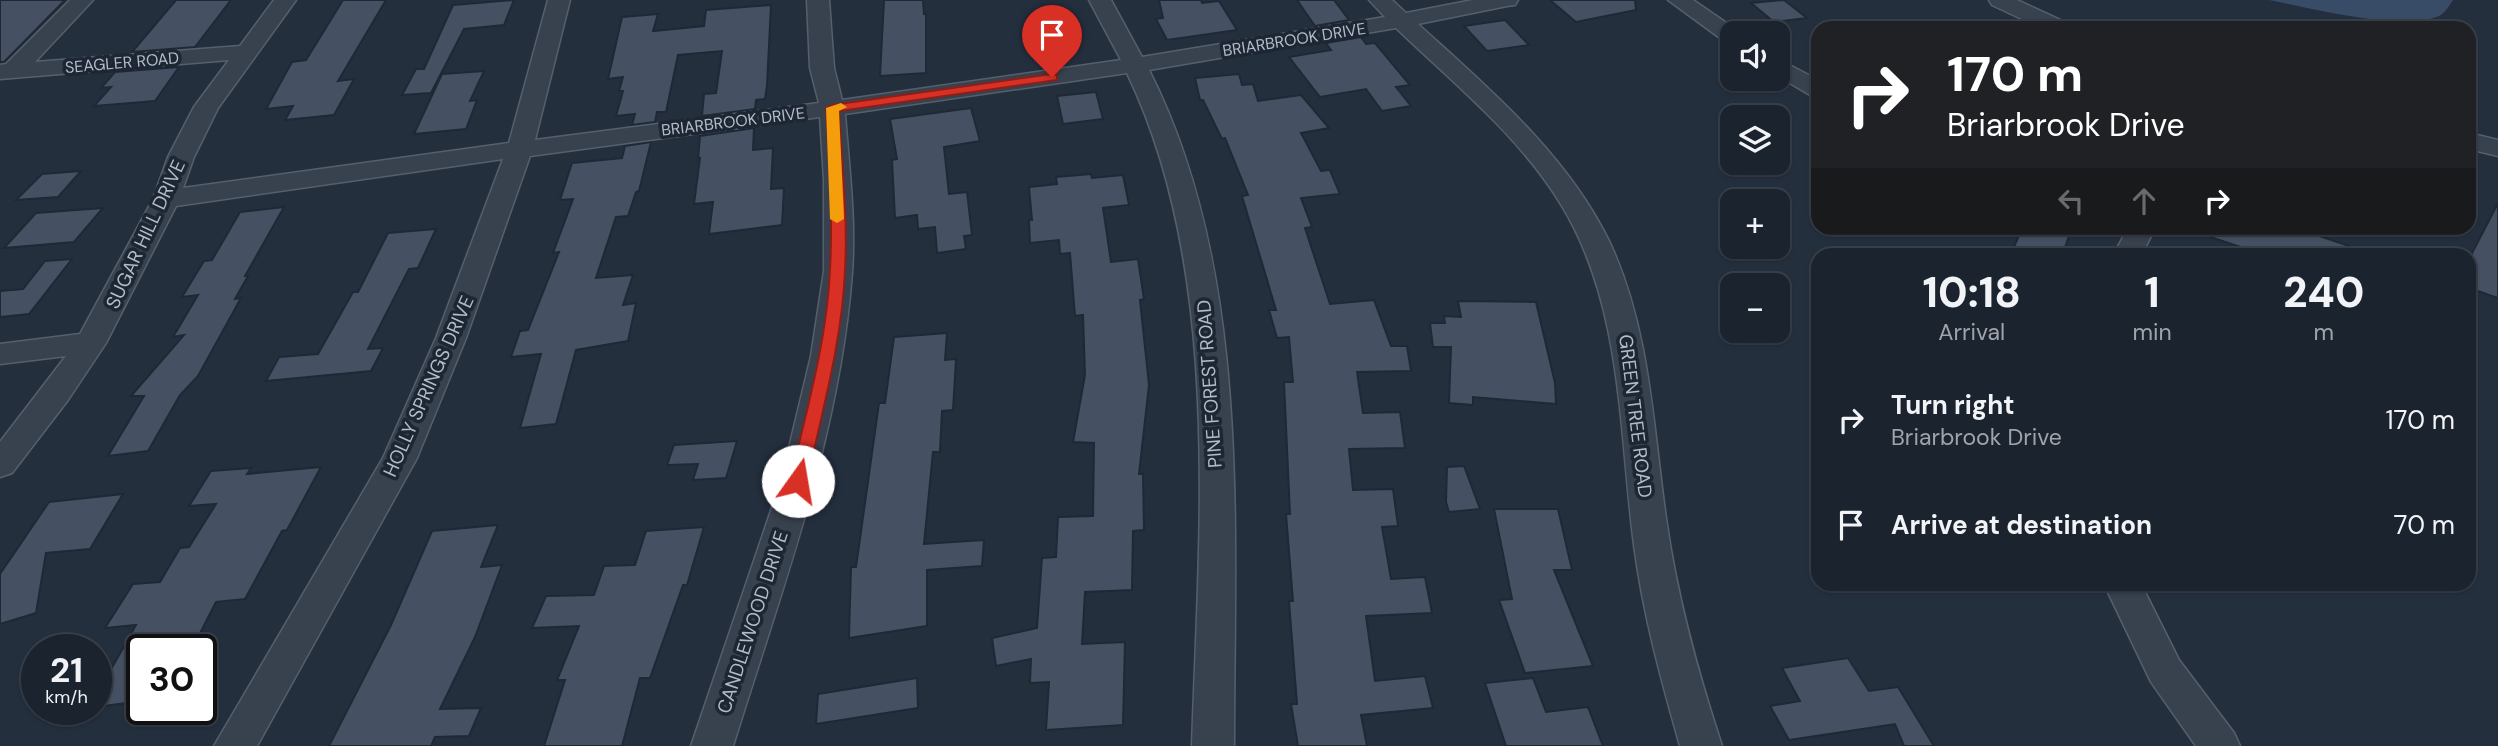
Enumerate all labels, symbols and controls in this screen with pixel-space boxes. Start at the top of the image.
pin [1022,5,1082,77]
icon: arrive [1033,16,1071,54]
street label: BRIARBROOK DRIVE [1221,18,1367,61]
map controls [1720,21,1790,343]
button: sound [1720,21,1790,91]
text: 170 m [1947,42,2083,106]
street label: SEAGLER ROAD [64,47,180,78]
icon: right [1832,49,1923,140]
street label: BRIARBROOK DRIVE [660,102,806,141]
text: Briarbrook Drive [1947,104,2185,146]
button: layers [1720,105,1790,175]
street label: SUGAR HILL DRIVE [100,156,191,313]
icon: left [2052,182,2090,220]
icon: ahead [2125,182,2163,220]
icon: right [2198,182,2236,220]
button: + [1720,189,1790,259]
text: 10:18 [1923,265,2021,320]
text: 1 [2144,265,2160,320]
text: 240 [2283,265,2364,320]
button: − [1720,273,1790,343]
street label: HOLLY SPRINGS DRIVE [377,292,480,481]
street label: PINE FOREST ROAD [1191,299,1228,469]
text: Arrival [1938,317,2005,347]
text: min [2132,317,2172,347]
text: m [2314,317,2334,347]
street label: GREEN TREE ROAD [1613,333,1658,499]
text: Turn right [1891,388,2015,422]
icon: right [1832,401,1870,439]
text: 170 m [2386,403,2455,437]
text: Briarbrook Drive [1891,422,2062,452]
position arrow [761,444,835,518]
icon: arrive [1832,506,1870,544]
text: Arrive at destination [1891,508,2152,542]
text: 70 m [2394,508,2455,542]
street label: CANDLEWOOD DRIVE [711,528,794,717]
speed limit sign: 30 [126,634,217,725]
text: 21 [50,647,83,693]
text: km/h [45,685,88,709]

